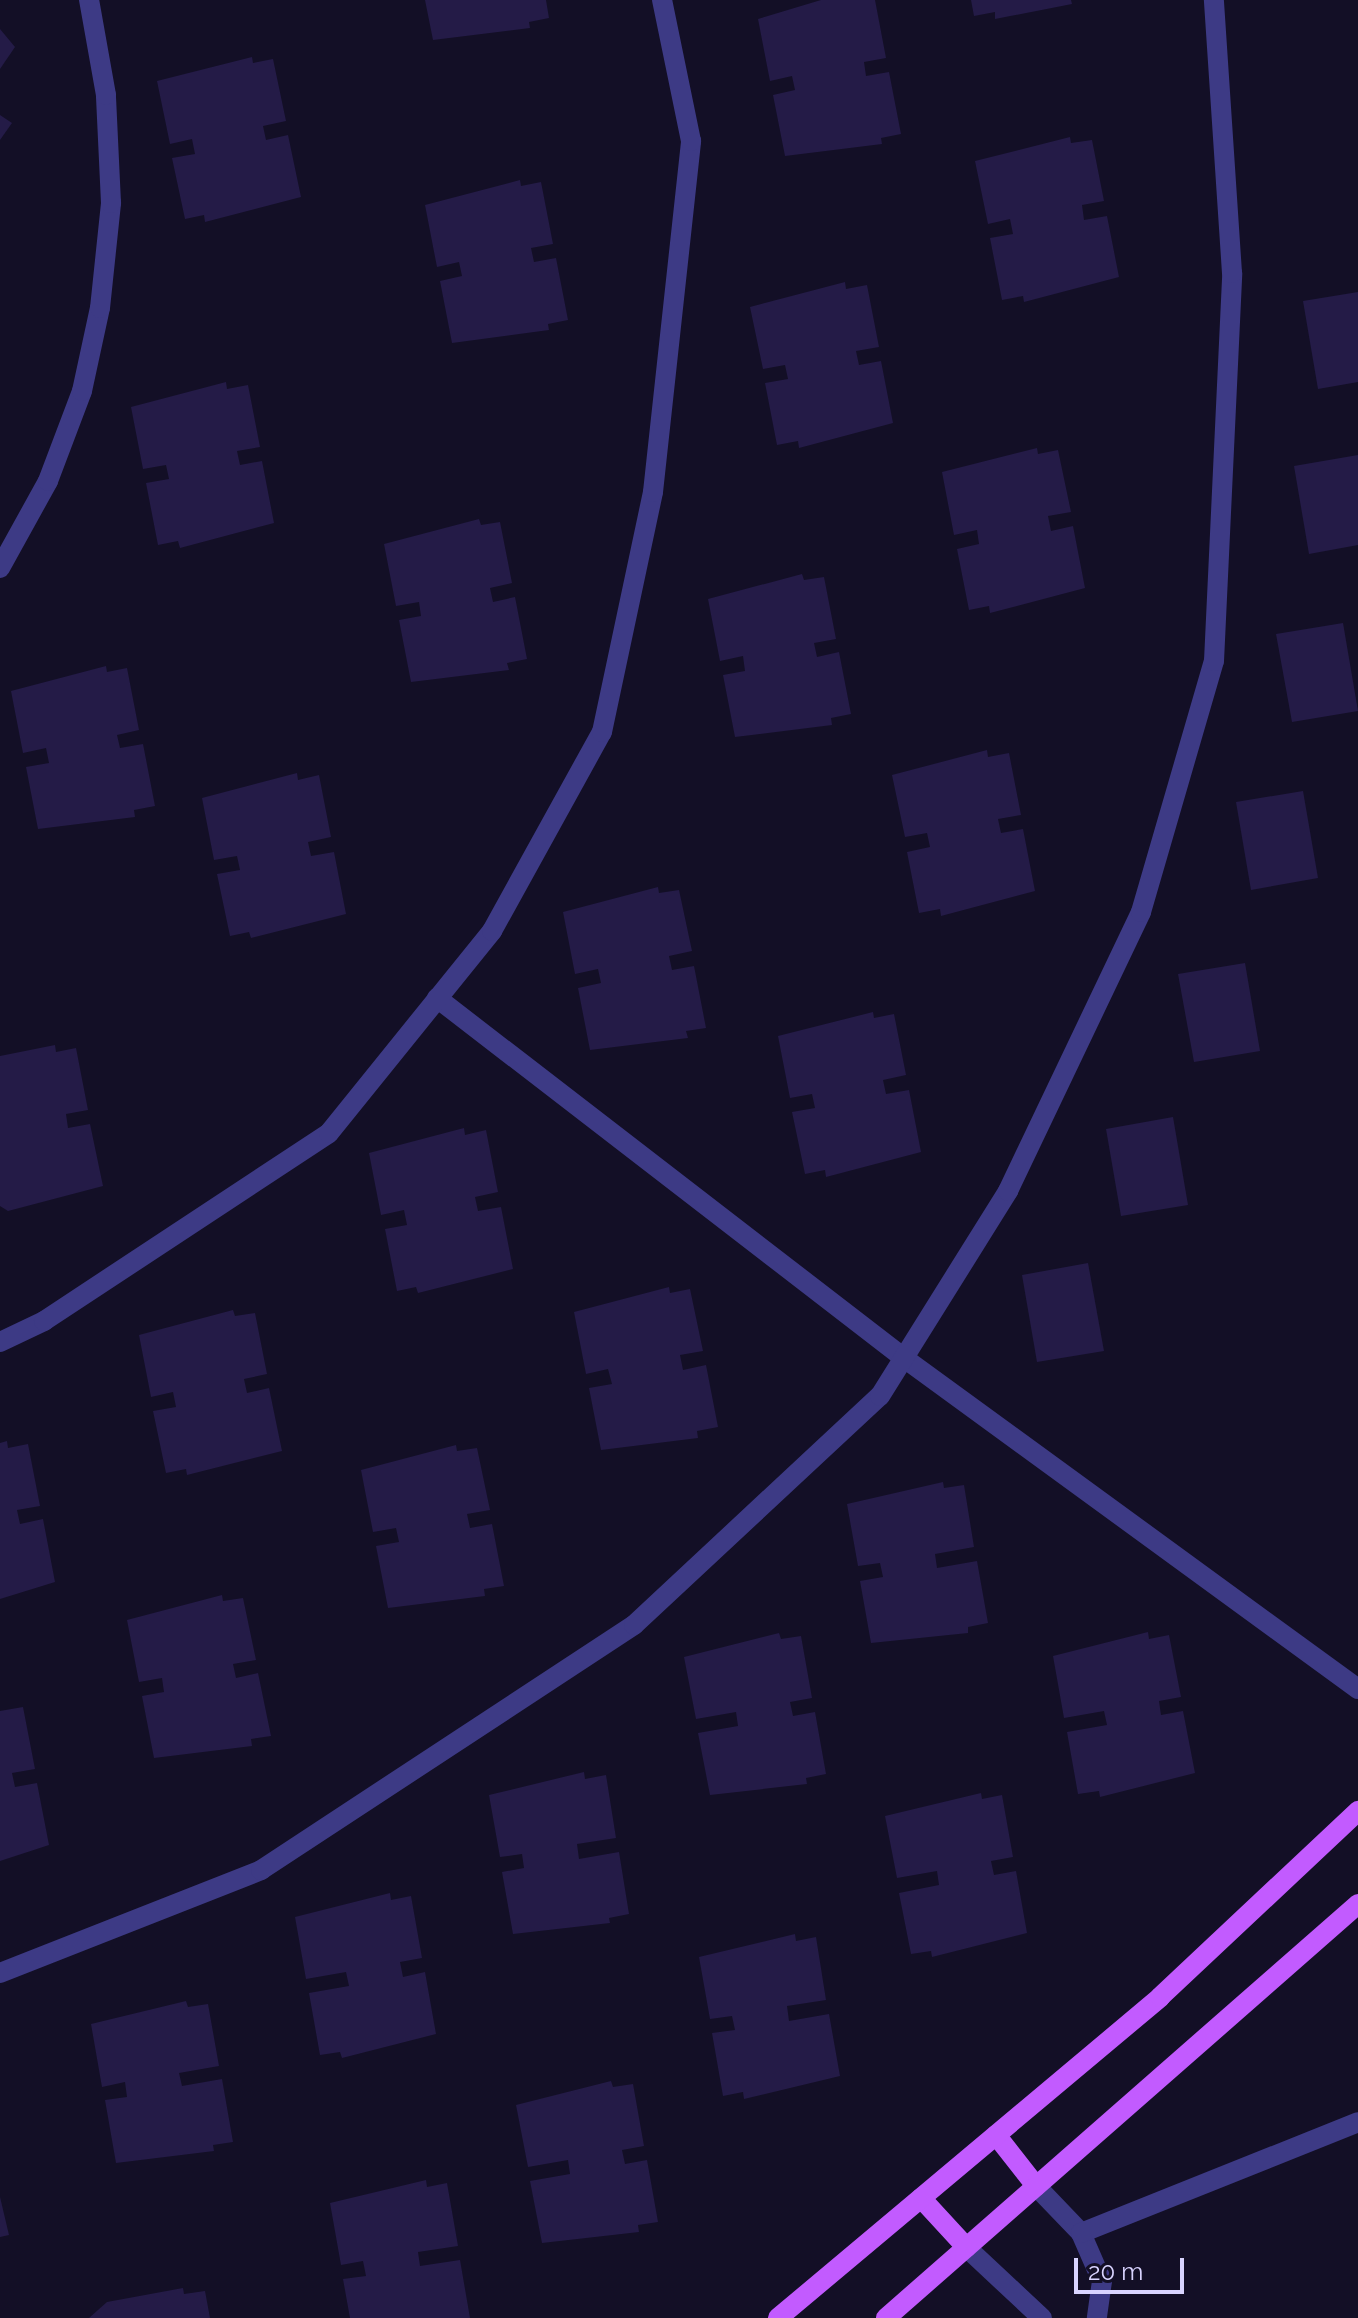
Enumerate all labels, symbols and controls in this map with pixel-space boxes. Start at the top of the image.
scale bar [1078,2242,1188,2292]
text: 20 m [1088,2257,1143,2286]

